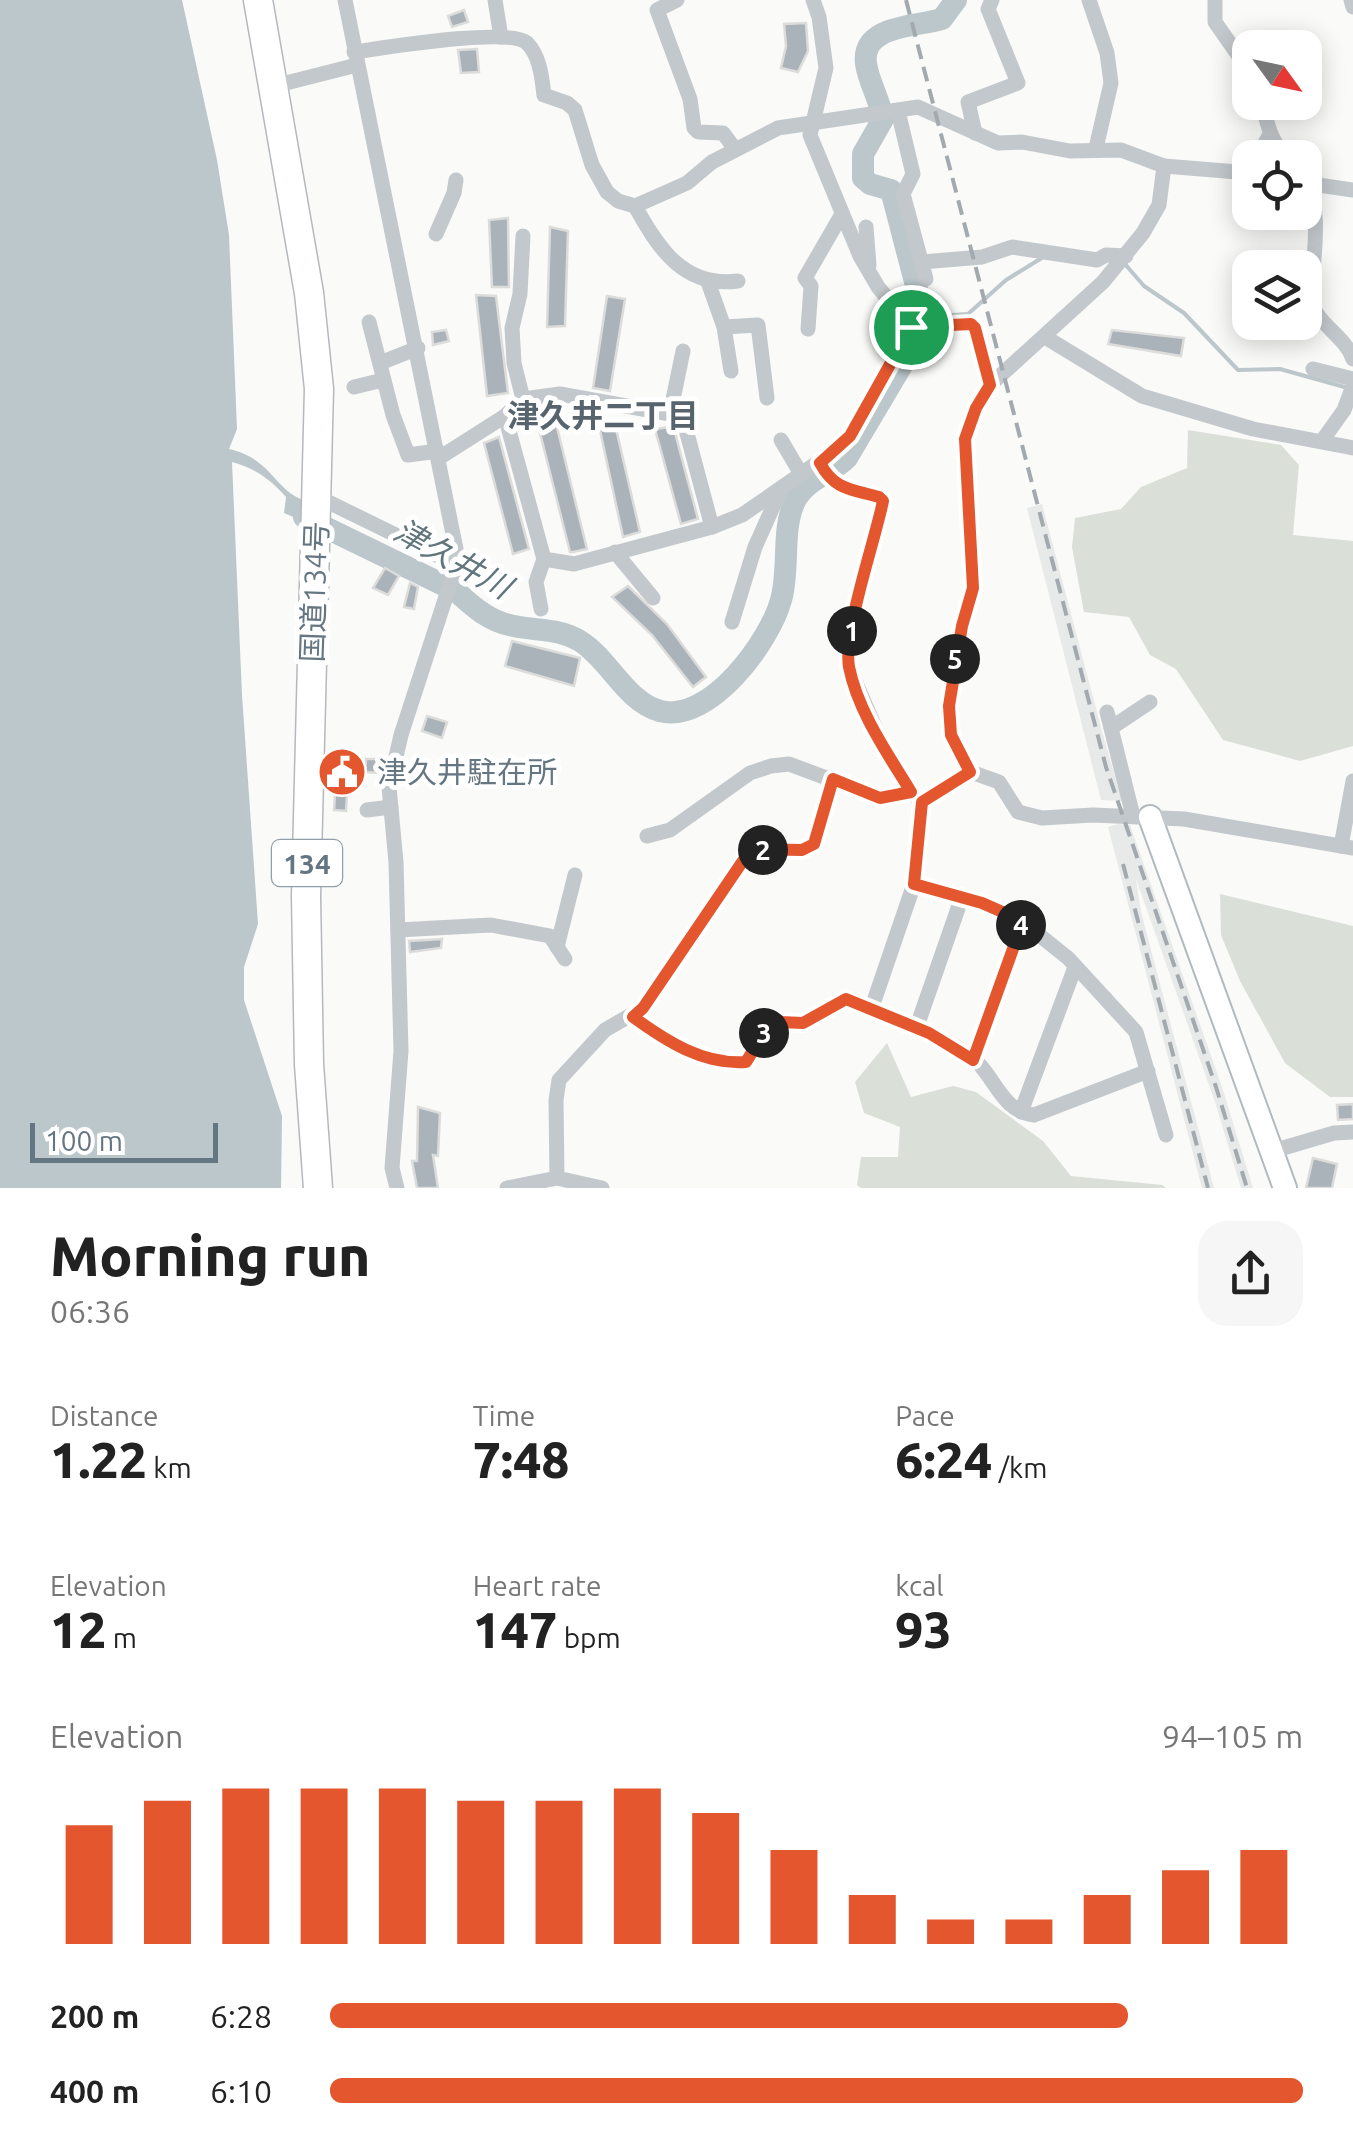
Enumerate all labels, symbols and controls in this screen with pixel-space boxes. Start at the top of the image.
north arrow [1232,30,1322,120]
map controls [1232,30,1322,340]
button: locate [1232,140,1322,230]
button: layers [1232,250,1322,340]
pin [869,285,954,370]
icon: arrive [884,300,939,355]
district label: 津久井二丁目 [507,397,699,433]
water label: 津久井川 [388,511,520,606]
street label: 国道134号 [295,521,333,663]
pin: 1 [827,606,877,656]
text: 1 [844,615,860,646]
pin: 5 [930,634,980,684]
text: 5 [947,643,963,674]
public building icon: 津久井駐在所 [316,746,368,798]
place label: 津久井駐在所 [377,755,557,789]
pin: 2 [738,825,788,875]
text: 2 [755,834,771,865]
road number: 134 [272,840,342,886]
pin: 4 [996,900,1046,950]
text: 4 [1013,909,1029,940]
pin: 3 [739,1008,789,1058]
text: 3 [756,1017,772,1048]
scale bar [30,1118,218,1162]
text: 100 m [45,1125,123,1156]
button: share [1198,1221,1303,1326]
text: Morning run [50,1225,371,1286]
text: 06:36 [50,1293,130,1329]
text: Distance [50,1400,158,1431]
text: Time [473,1400,535,1431]
text: Pace [895,1400,955,1431]
text: 1.22 [50,1431,147,1487]
text: 7:48 [473,1431,570,1487]
text: 6:24 [895,1431,992,1487]
text: km [147,1452,192,1483]
text: /km [992,1452,1047,1483]
text: Elevation [50,1570,167,1601]
text: Heart rate [473,1570,601,1601]
text: kcal [895,1570,944,1601]
text: 12 [50,1601,106,1657]
text: 147 [473,1601,557,1657]
text: 93 [895,1601,952,1657]
text: m [106,1622,137,1653]
text: bpm [557,1622,621,1653]
text: Elevation [50,1718,183,1754]
text: 94–105 m [1162,1718,1303,1754]
text: 200 m [50,1998,139,2034]
text: 6:28 [210,1998,272,2034]
text: 400 m [50,2073,139,2109]
text: 6:10 [210,2073,272,2109]

